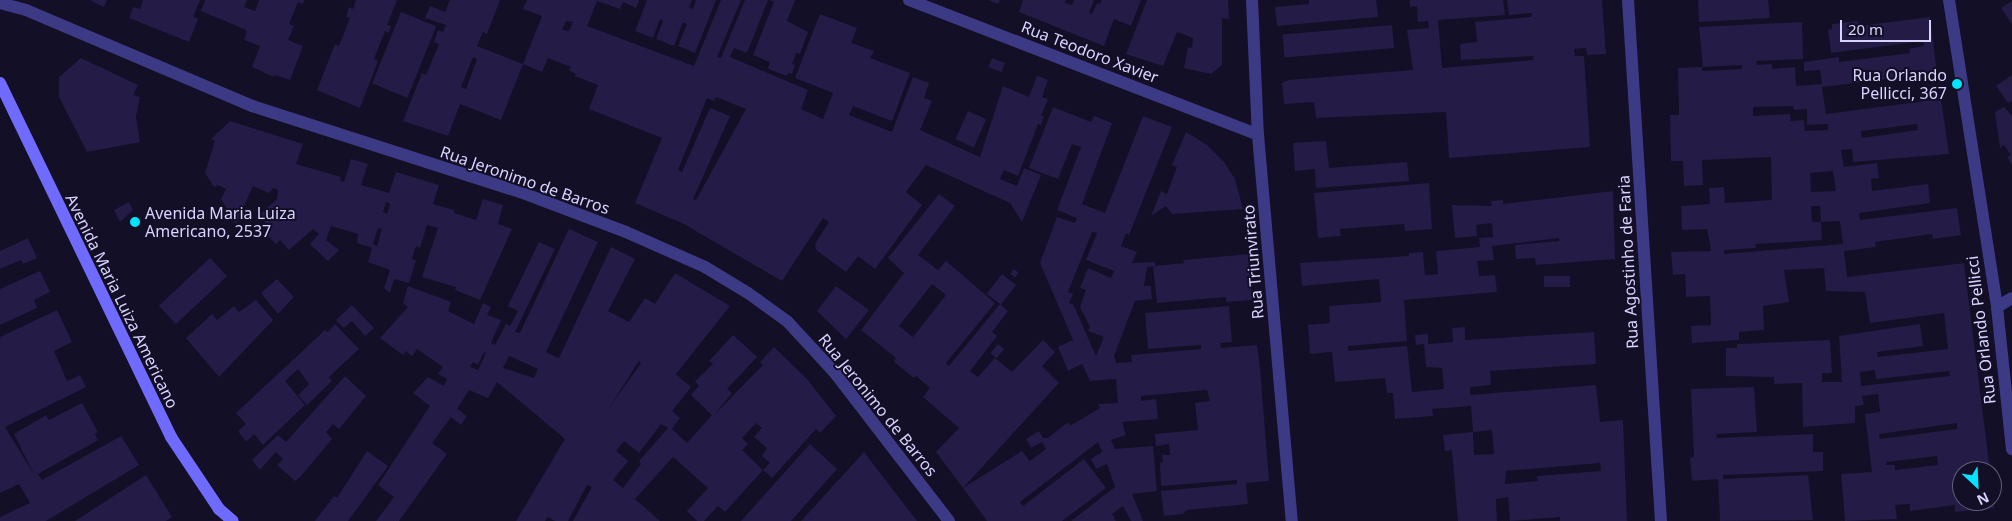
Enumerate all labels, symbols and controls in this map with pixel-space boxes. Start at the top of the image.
scale bar [1842,10,1933,42]
street label: Rua Teodoro Xavier [1019,17,1161,87]
text: 20 m [1848,19,1883,39]
place label: Rua Orlando Pellicci, 367 [1852,65,1947,103]
marker: Rua Orlando Pellicci, 367 [1951,78,1963,90]
street label: Rua Jeronimo de Barros [438,142,612,218]
street label: Rua Agostinho de Faria [1614,175,1642,349]
street label: Avenida Maria Luiza Americano [62,191,182,411]
place label: Avenida Maria Luiza Americano, 2537 [145,203,296,241]
street label: Rua Triunvirato [1238,204,1268,320]
marker: Avenida Maria Luiza Americano, 2537 [129,216,141,228]
street label: Rua Orlando Pellicci [1962,255,2000,405]
street label: Rua Jeronimo de Barros [815,330,941,480]
north arrow [1952,461,2002,511]
text: N [1974,488,1992,510]

